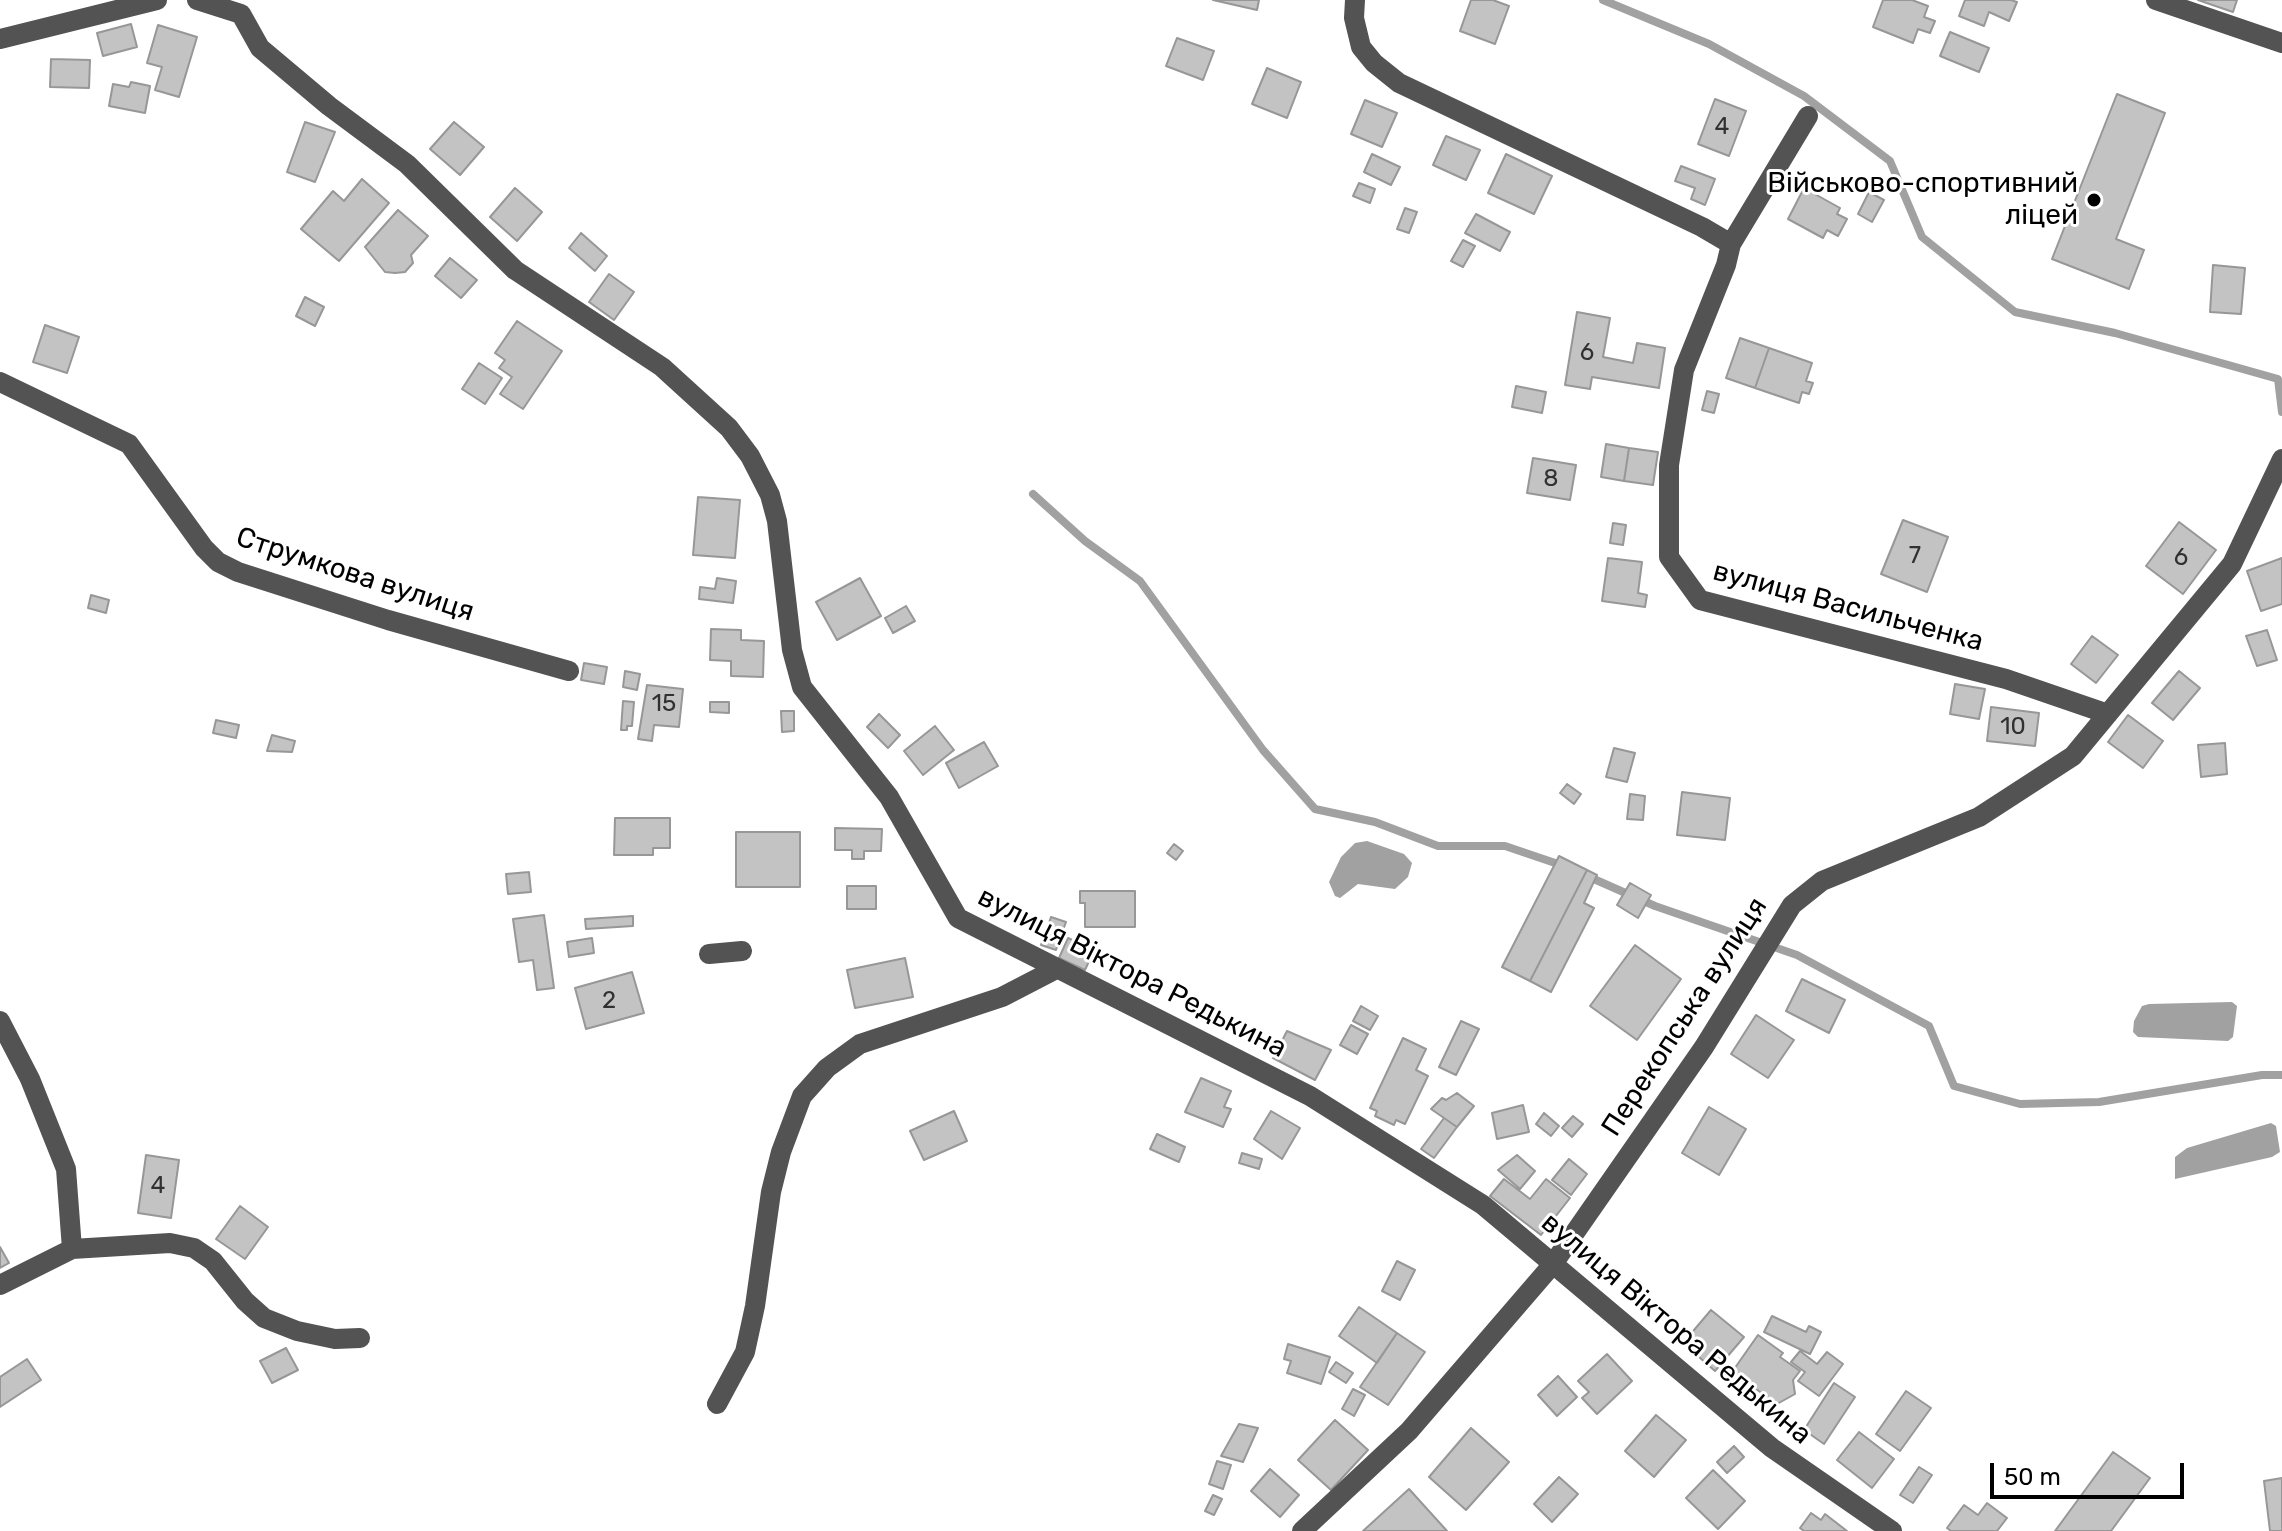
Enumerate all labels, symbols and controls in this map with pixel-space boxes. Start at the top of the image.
house number: 4 [1715,113,1729,141]
place label: Військово-спортивний ліцей [1767,167,2078,233]
marker: Військово-спортивний ліцей [2085,191,2103,209]
house number: 6 [1580,339,1594,367]
house number: 8 [1543,465,1559,493]
street label: Струмкова вулиця [232,521,478,629]
house number: 7 [1909,542,1921,570]
house number: 6 [2174,544,2188,572]
street label: вулиця Васильченка [1709,555,1987,659]
house number: 15 [652,690,676,718]
house number: 10 [2000,713,2026,741]
street label: вулиця Віктора Редькина [972,880,1292,1066]
street label: Перекопська вулиця [1595,891,1775,1143]
house number: 2 [602,987,616,1015]
house number: 4 [151,1172,165,1200]
street label: вулиця Віктора Редькина [1534,1206,1818,1452]
scale bar [1994,1447,2188,1497]
text: 50 m [2004,1463,2061,1491]

